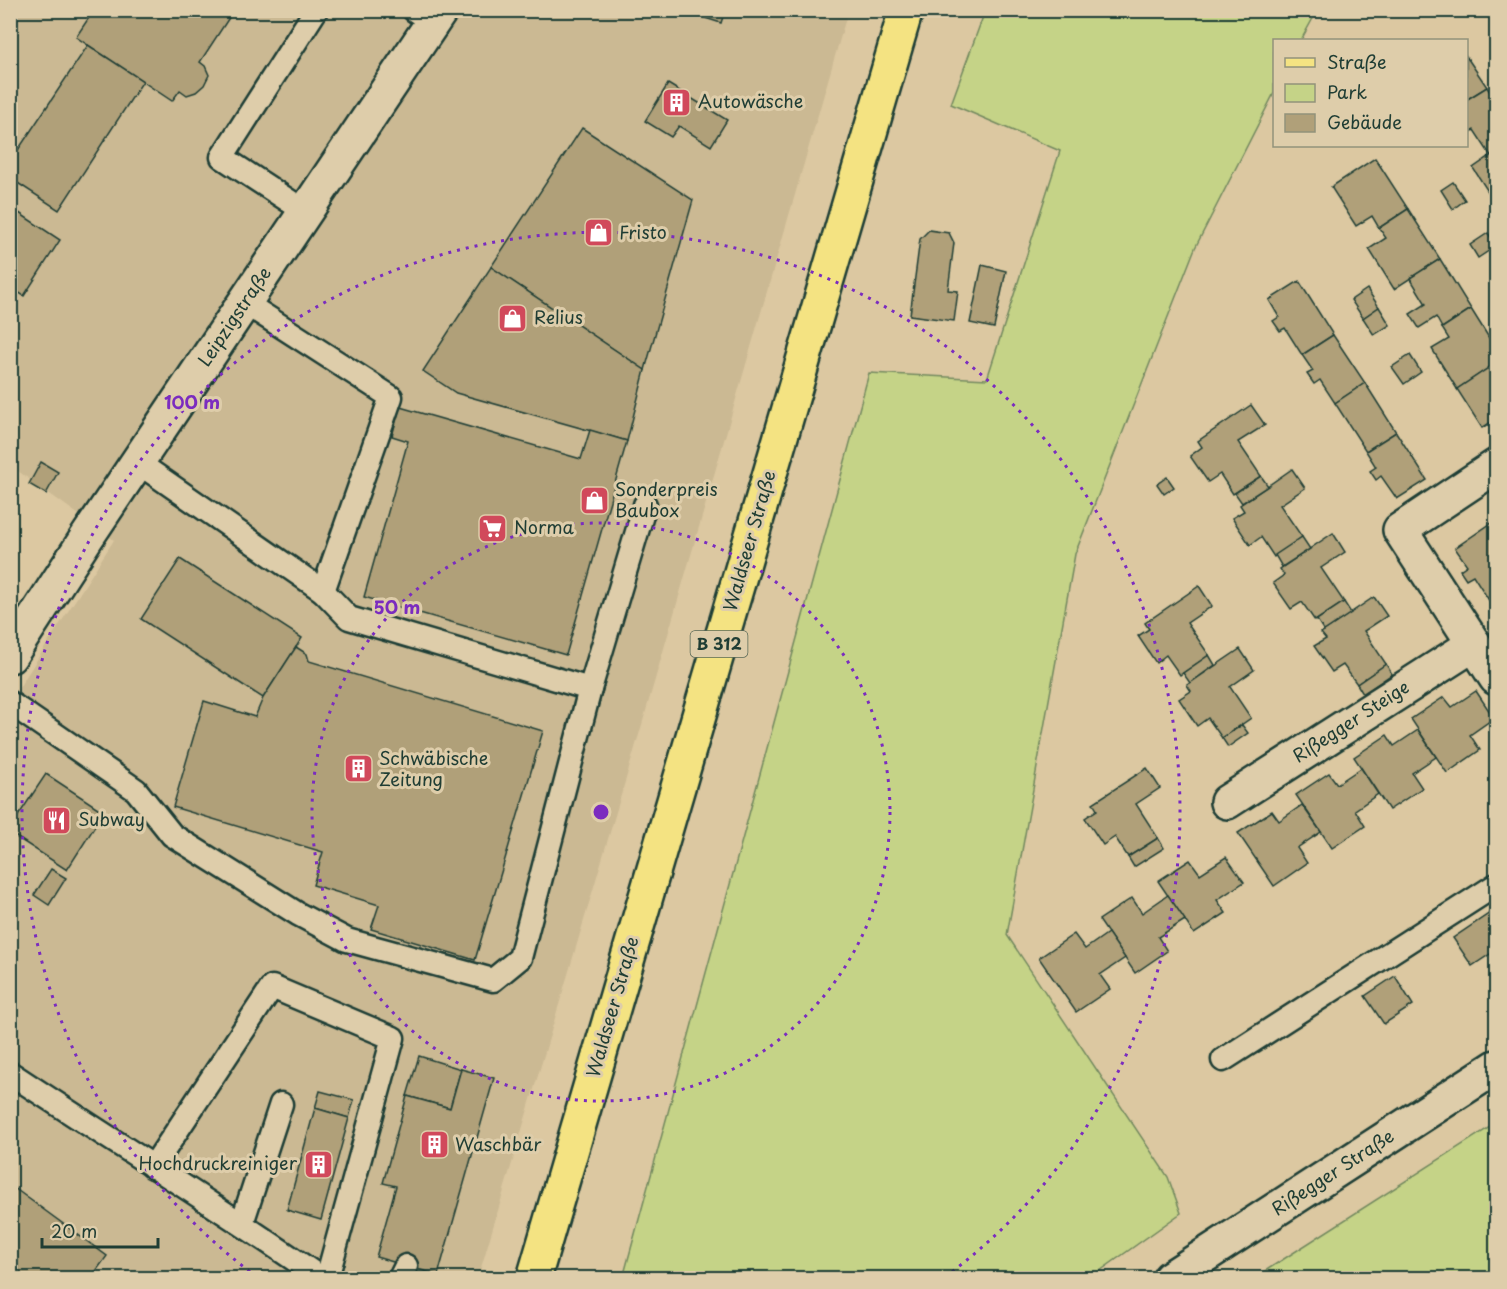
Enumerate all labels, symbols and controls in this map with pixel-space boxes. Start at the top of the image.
legend [1273,39,1468,147]
text: Straße [1327,48,1387,75]
text: Park [1327,78,1367,105]
building icon: Autowäsche [661,86,693,118]
place label: Autowäsche [698,87,803,114]
text: Gebäude [1327,108,1402,135]
shop icon: Fristo [582,217,614,249]
place label: Fristo [619,218,667,245]
street label: Leipzigstraße [190,261,277,371]
shop icon: Relius [497,302,529,334]
place label: Relius [534,303,583,330]
text: 100 m [164,388,220,415]
street label: Waldseer Straße [716,467,782,614]
place label: Sonderpreis Baubox [615,475,718,523]
shop icon: Sonderpreis Baubox [578,484,610,516]
supermarket icon: Norma [477,512,509,544]
place label: Norma [514,513,575,540]
text: 50 m [374,593,420,620]
road number: B 312 [690,631,748,657]
street label: Rißegger Steige [1287,673,1414,769]
place label: Schwäbische Zeitung [379,744,488,792]
building icon: Schwäbische Zeitung [342,753,374,785]
centre of rings [591,802,611,822]
restaurant icon: Subway [41,804,73,836]
place label: Subway [78,805,145,832]
street label: Waldseer Straße [579,933,645,1080]
street label: Rißegger Straße [1265,1122,1399,1222]
building icon: Waschbär [418,1129,450,1161]
place label: Waschbär [455,1130,542,1157]
building icon: Hochdruckreiniger [302,1148,334,1180]
place label: Hochdruckreiniger [139,1149,298,1176]
scale bar [42,1211,158,1249]
text: 20 m [51,1217,97,1244]

